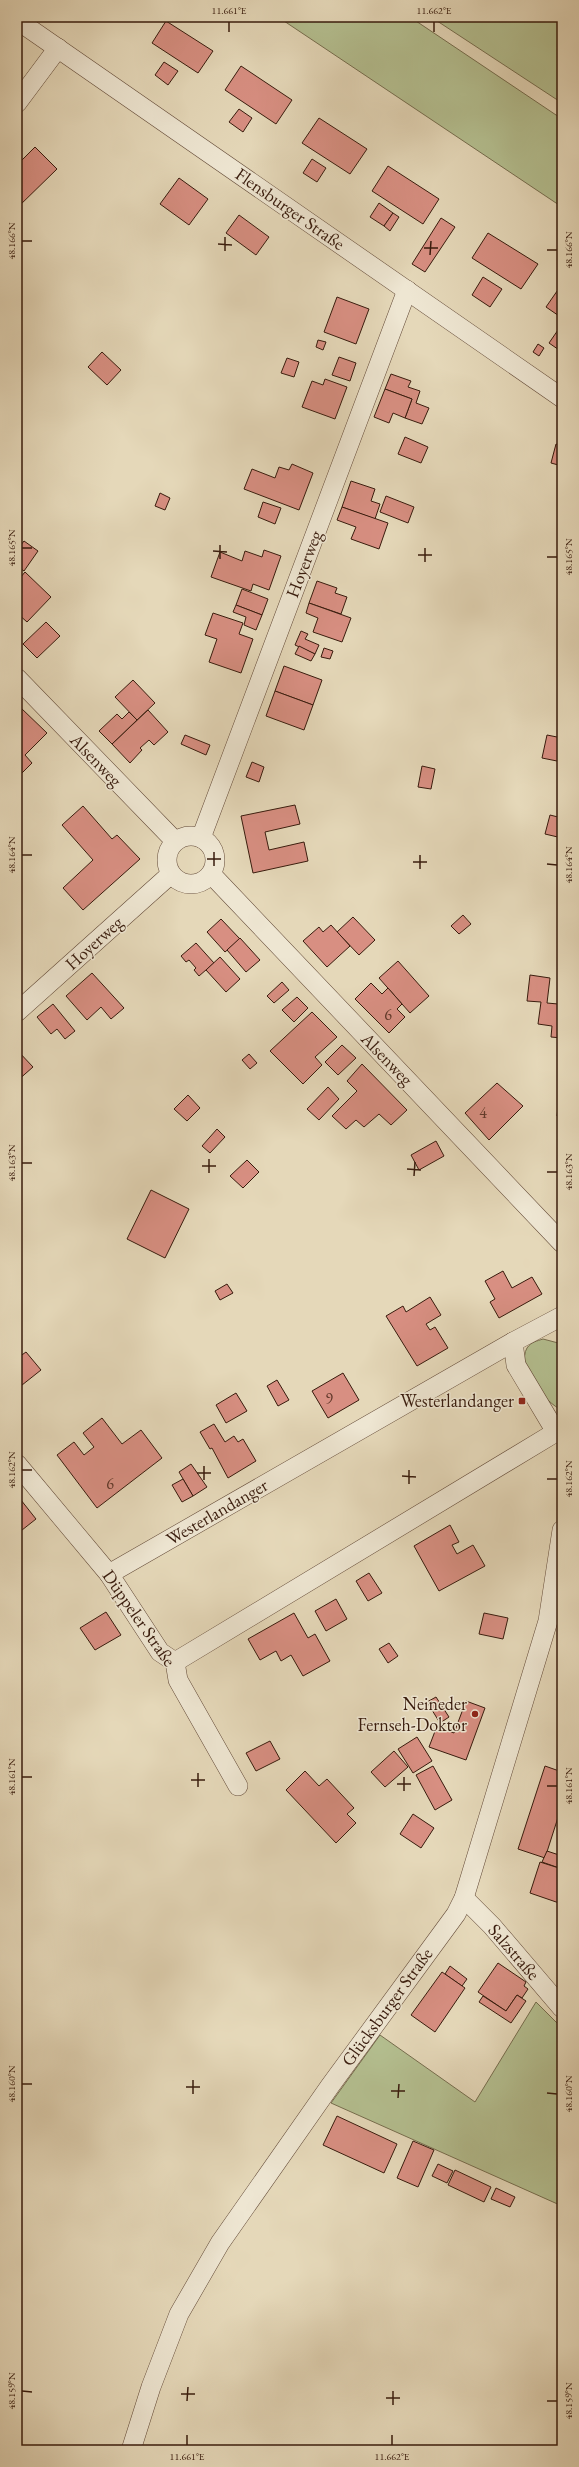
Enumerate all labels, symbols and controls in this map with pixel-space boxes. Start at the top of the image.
text: 11.661°E [212,4,247,17]
text: 11.662°E [417,4,452,17]
street label: Flensburger Straße [231,162,349,255]
text: 48.166°N [5,222,18,260]
text: 48.166°N [562,231,575,269]
street label: Hoyerweg [280,527,327,601]
text: 48.165°N [5,529,18,567]
text: 48.165°N [562,538,575,576]
street label: Alsenweg [65,727,127,791]
text: 48.164°N [5,836,18,874]
text: 48.164°N [562,846,575,884]
street label: Hoyerweg [60,910,128,975]
house number: 6 [384,1004,392,1025]
street label: Alsenweg [356,1026,418,1090]
house number: 4 [479,1102,487,1123]
text: 48.163°N [5,1144,18,1182]
text: 48.163°N [562,1153,575,1191]
house number: 9 [325,1388,333,1409]
place label: Westerlandanger [400,1389,514,1412]
marker: Westerlandanger [517,1396,527,1406]
text: 48.162°N [5,1451,18,1489]
text: 48.162°N [562,1460,575,1498]
house number: 6 [106,1473,114,1494]
street label: Westerlandanger [162,1473,272,1550]
street label: Düppeler Straße [98,1565,181,1671]
place label: Neineder Fernseh-Doktor [358,1692,467,1736]
marker: Neineder Fernseh-Doktor [470,1709,480,1719]
text: 48.161°N [5,1758,18,1796]
text: 48.161°N [562,1767,575,1805]
street label: Salzstraße [484,1919,545,1985]
street label: Glücksburger Straße [336,1943,437,2071]
text: 48.160°N [5,2065,18,2103]
text: 48.160°N [562,2075,575,2113]
text: 48.159°N [5,2372,18,2410]
text: 48.159°N [562,2382,575,2420]
text: 11.661°E [170,2450,205,2463]
text: 11.662°E [375,2450,410,2463]

